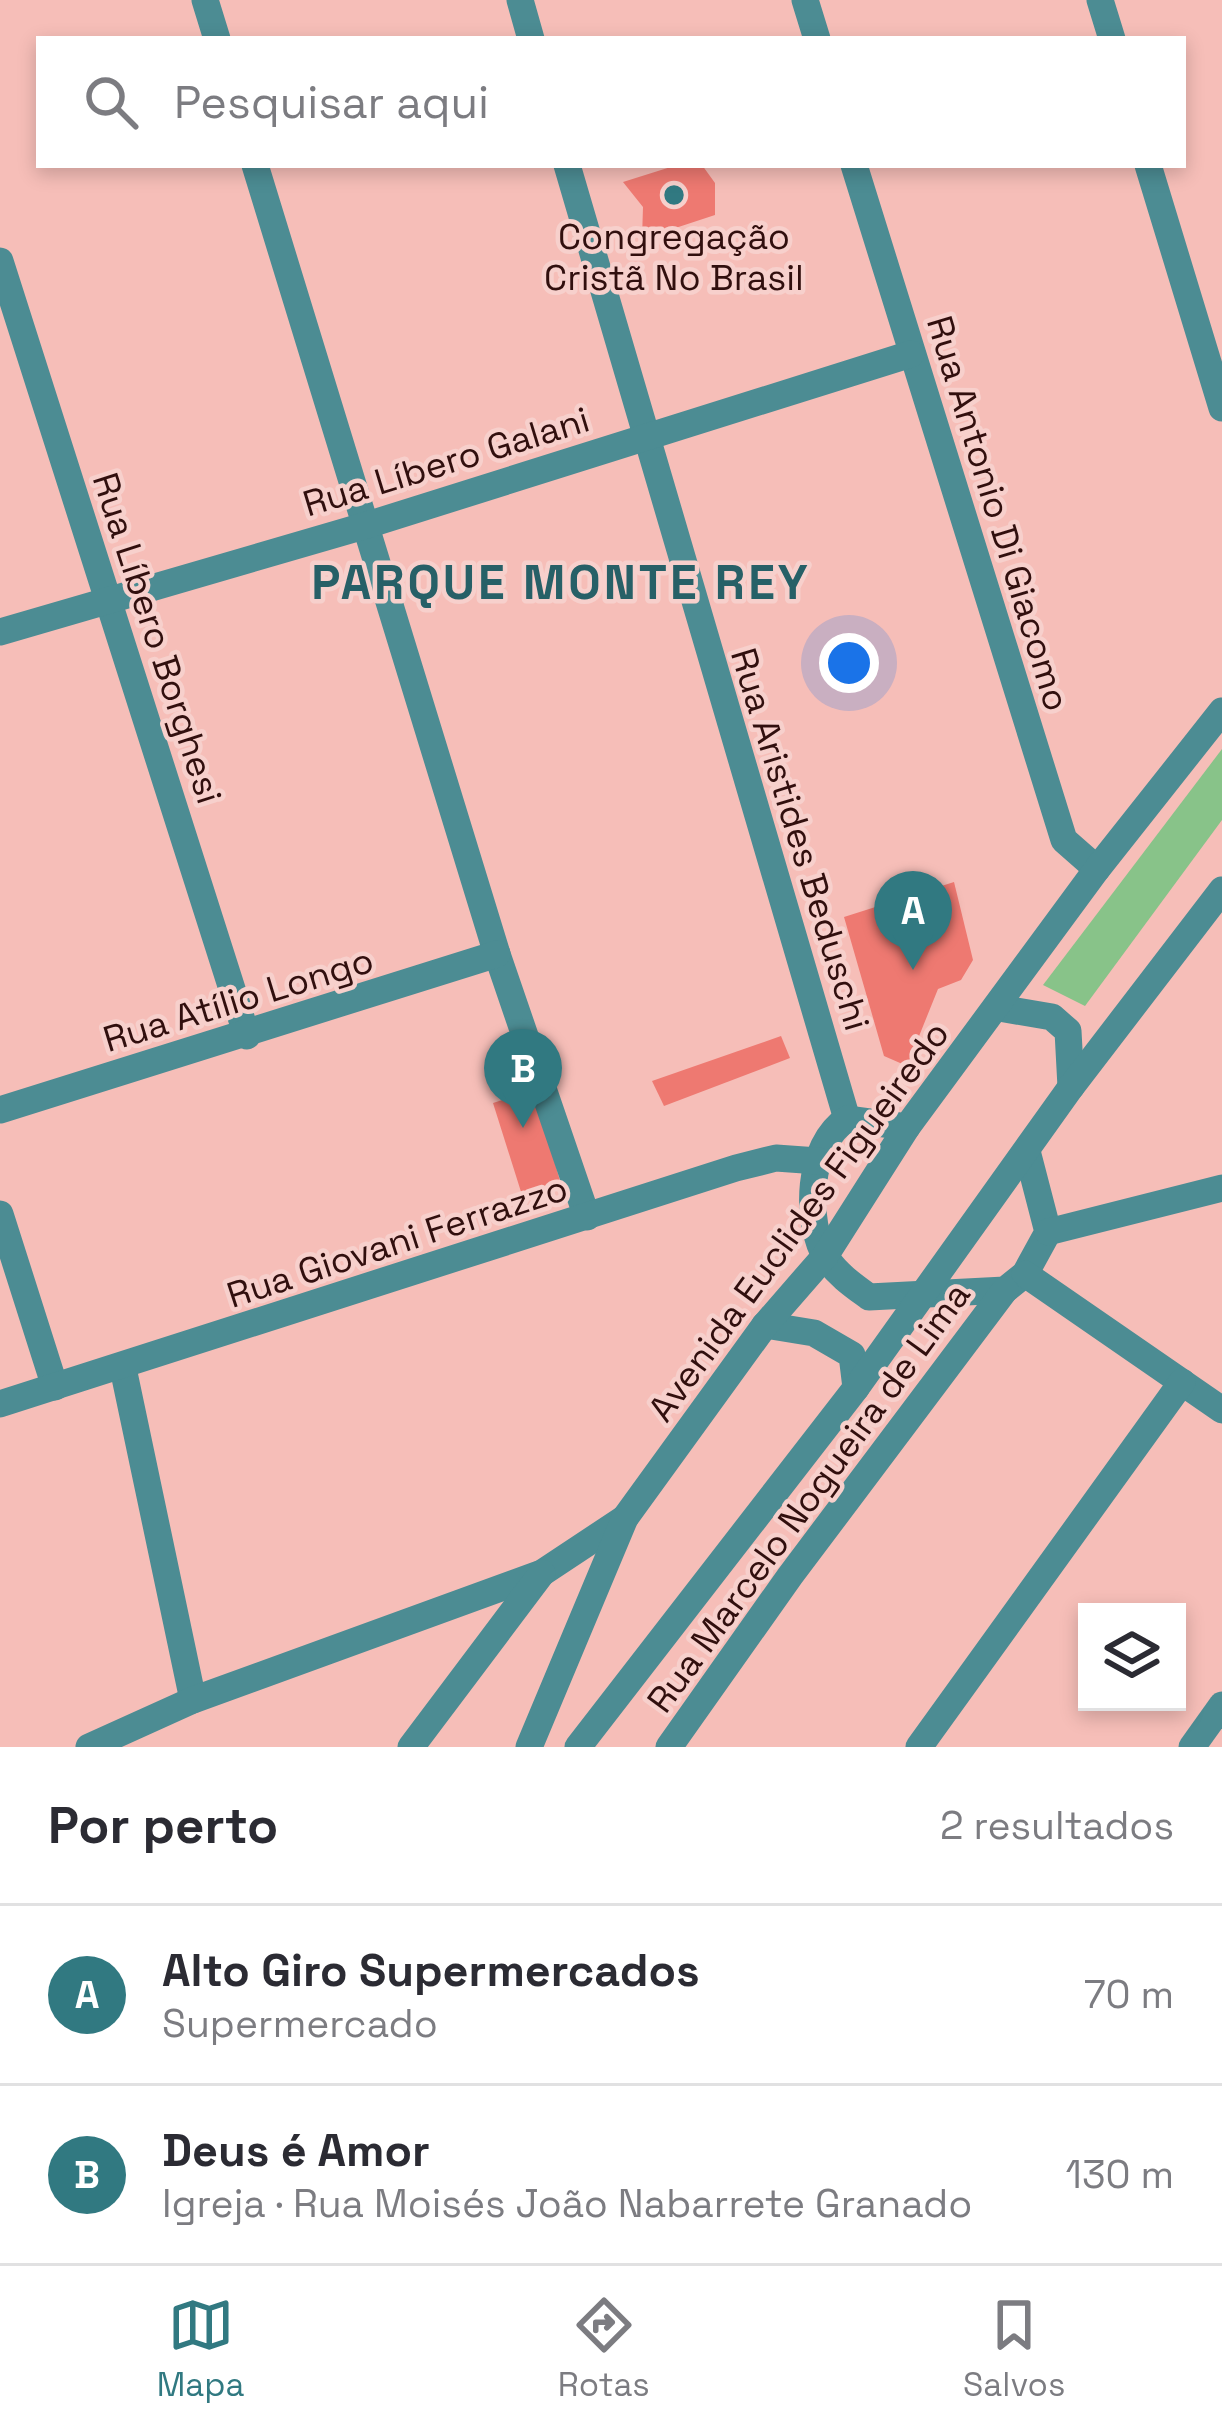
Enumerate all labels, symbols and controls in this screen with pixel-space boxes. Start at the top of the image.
search box [36,36,1186,168]
icon: search [78,69,144,135]
text: Pesquisar aqui [174,74,489,131]
marker: Congregação Cristã No Brasil [661,182,687,208]
place label: Congregação Cristã No Brasil [544,214,804,301]
street label: Rua Antonio Di Giacomo [916,310,1080,716]
street label: Rua Líbero Galani [298,397,595,527]
street label: Rua Líbero Borghesi [82,467,232,810]
district label: PARQUE MONTE REY [311,552,811,613]
your location [819,633,879,693]
street label: Rua Aristides Beduschi [720,642,880,1036]
pin: A [874,871,952,970]
street label: Rua Atílio Longo [98,937,379,1063]
street label: Avenida Euclides Figueiredo [638,1013,959,1431]
pin: B [484,1029,562,1128]
street label: Rua Giovani Ferrazzo [221,1165,573,1319]
street label: Rua Marcelo Nogueira de Lima [637,1273,980,1722]
map controls [1078,1603,1186,1711]
button: layers [1078,1603,1186,1711]
text: Por perto [48,1793,278,1858]
text: 2 resultados [940,1801,1174,1850]
text: Alto Giro Supermercados [162,1942,700,1999]
text: A [75,1970,99,2019]
text: 70 m [1084,1970,1174,2019]
text: Supermercado [162,1999,438,2048]
text: Deus é Amor [162,2122,430,2179]
text: B [74,2150,100,2199]
text: 130 m [1066,2150,1174,2199]
text: Igreja · Rua Moisés João Nabarrete Granado [162,2179,972,2228]
tab: Mapa [157,2292,244,2406]
tab: Rotas [558,2292,650,2406]
tab: Salvos [963,2292,1065,2406]

